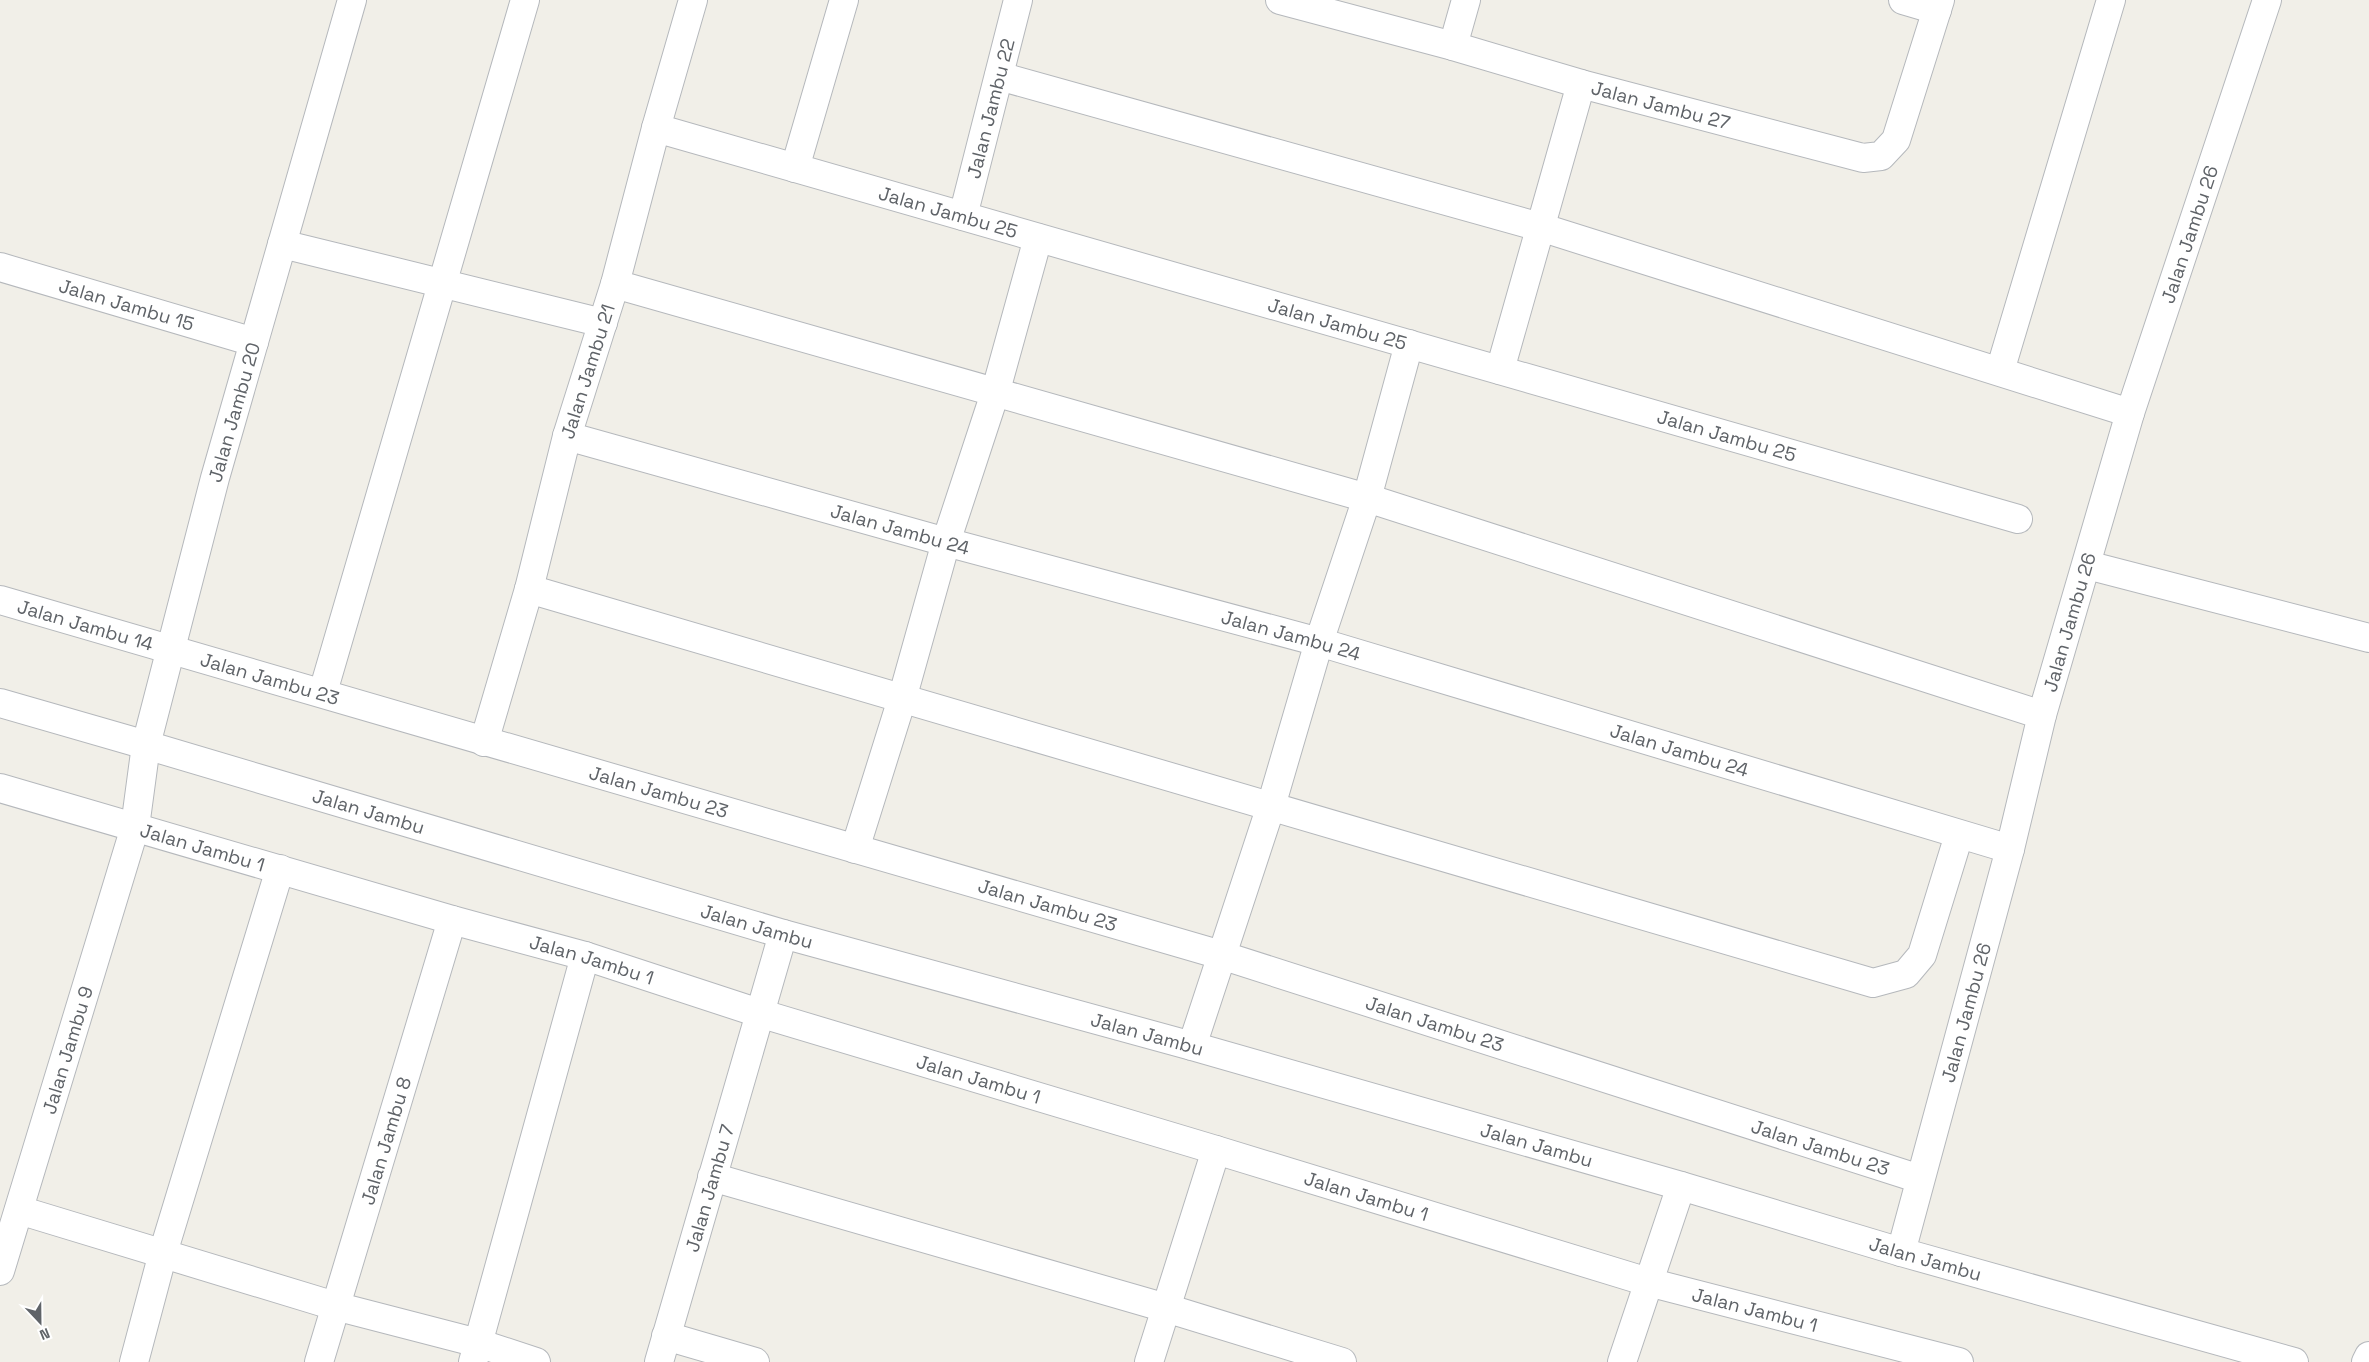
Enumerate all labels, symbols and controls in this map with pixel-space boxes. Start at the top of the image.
street label: Jalan Jambu 22 [961,36,1020,181]
street label: Jalan Jambu 27 [1589,75,1733,135]
street label: Jalan Jambu 26 [2155,162,2224,307]
street label: Jalan Jambu 25 [876,180,1021,244]
street label: Jalan Jambu 15 [56,273,197,336]
street label: Jalan Jambu 25 [1265,292,1410,355]
street label: Jalan Jambu 21 [554,301,620,442]
street label: Jalan Jambu 20 [202,339,266,485]
street label: Jalan Jambu 25 [1654,404,1799,467]
street label: Jalan Jambu 24 [828,498,973,560]
street label: Jalan Jambu 26 [2037,550,2101,695]
street label: Jalan Jambu 14 [14,593,157,657]
street label: Jalan Jambu 24 [1219,604,1364,666]
street label: Jalan Jambu 23 [197,646,342,711]
street label: Jalan Jambu 24 [1607,717,1752,783]
street label: Jalan Jambu 23 [586,759,731,824]
street label: Jalan Jambu [309,783,428,839]
street label: Jalan Jambu 1 [137,817,268,877]
street label: Jalan Jambu 23 [975,873,1120,937]
street label: Jalan Jambu [698,898,816,954]
street label: Jalan Jambu 1 [527,929,657,990]
street label: Jalan Jambu 26 [1935,940,1997,1085]
street label: Jalan Jambu 9 [36,983,98,1117]
street label: Jalan Jambu 23 [1363,990,1507,1057]
street label: Jalan Jambu [1088,1006,1207,1061]
street label: Jalan Jambu 1 [913,1048,1044,1109]
street label: Jalan Jambu 8 [354,1074,417,1208]
street label: Jalan Jambu 23 [1748,1113,1893,1181]
street label: Jalan Jambu [1478,1117,1596,1173]
street label: Jalan Jambu 7 [679,1121,740,1255]
street label: Jalan Jambu 1 [1301,1165,1431,1227]
street label: Jalan Jambu [1866,1231,1984,1286]
street label: Jalan Jambu 1 [1689,1281,1820,1338]
north arrow [15,1297,65,1347]
text: N [37,1324,53,1344]

